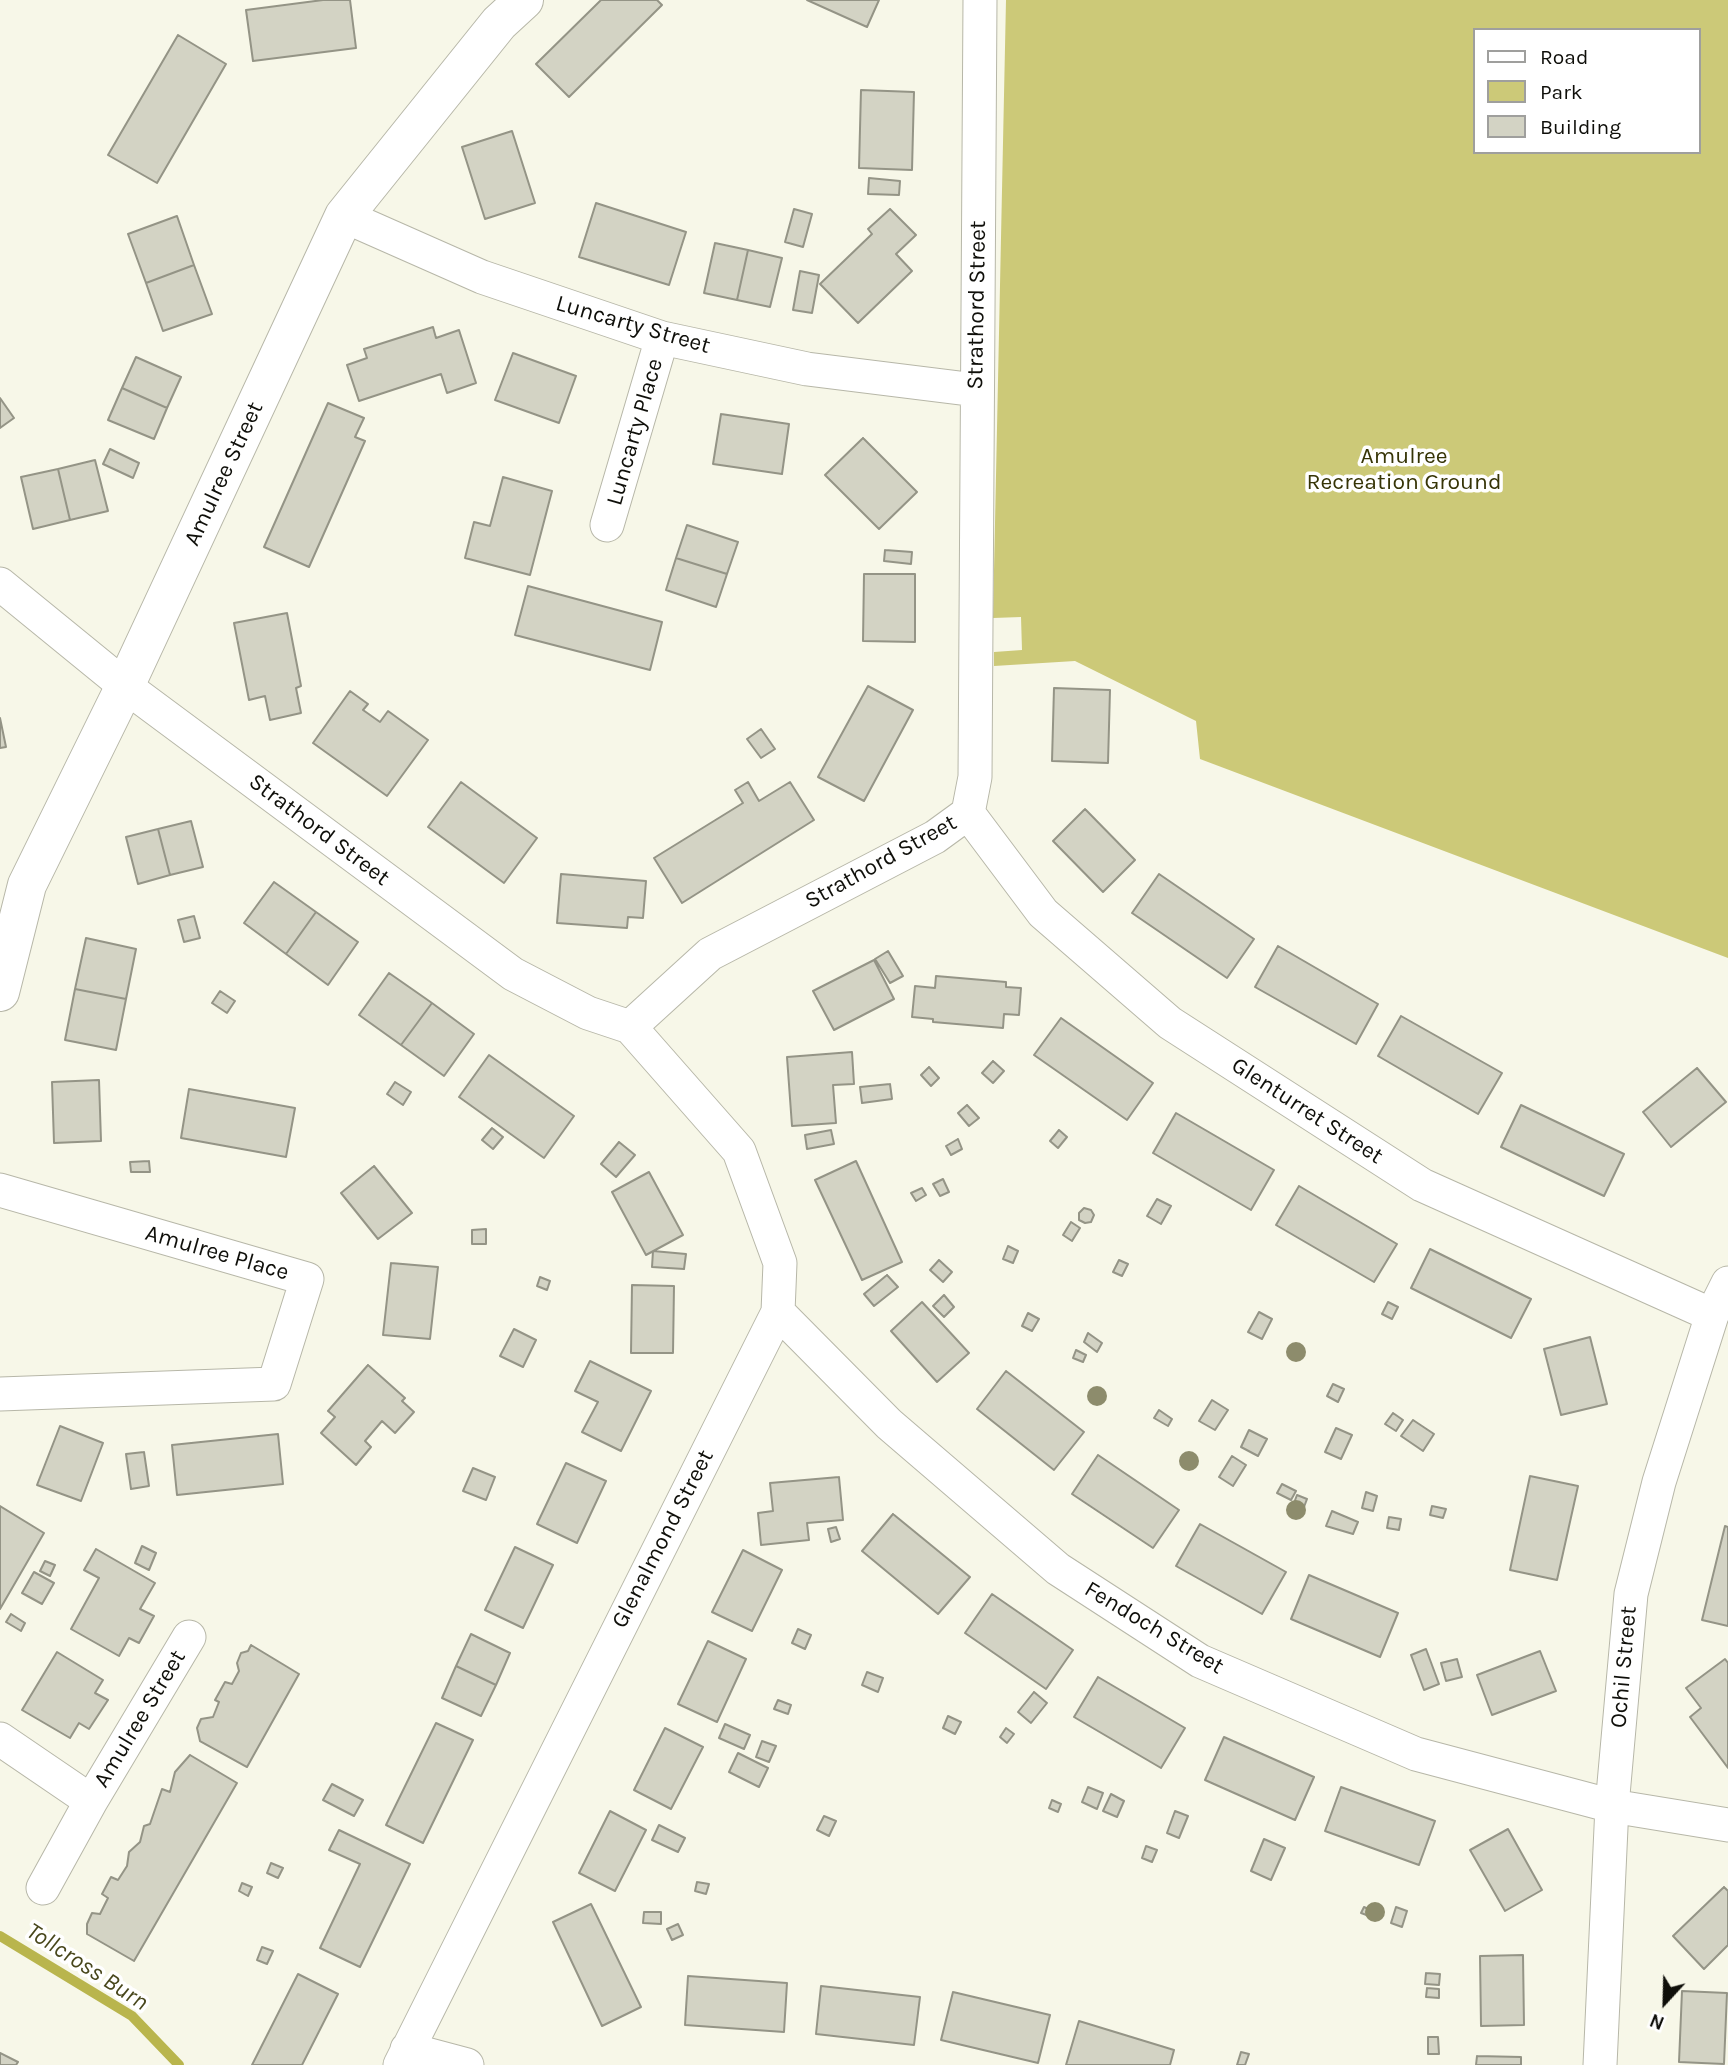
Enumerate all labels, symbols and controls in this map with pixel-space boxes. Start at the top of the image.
legend [1472,28,1700,154]
text: Road [1540,45,1588,69]
text: Park [1540,80,1583,104]
text: Building [1540,115,1621,139]
street label: Strathord Street [962,220,992,390]
street label: Luncarty Street [553,290,713,360]
street label: Luncarty Place [601,355,669,509]
street label: Amulree Street [179,398,269,550]
park label: Amulree Recreation Ground [1306,442,1502,496]
street label: Strathord Street [243,768,395,892]
street label: Strathord Street [800,809,962,915]
street label: Glenturret Street [1226,1052,1388,1170]
street label: Amulree Place [142,1219,292,1287]
street label: Glenalmond Street [606,1445,720,1633]
street label: Fendoch Street [1079,1576,1229,1680]
street label: Ochil Street [1605,1605,1643,1729]
street label: Amulree Street [88,1645,192,1793]
water label: Tollcross Burn [21,1917,153,2017]
north arrow [1630,1967,1700,2037]
text: N [1647,2009,1668,2034]

